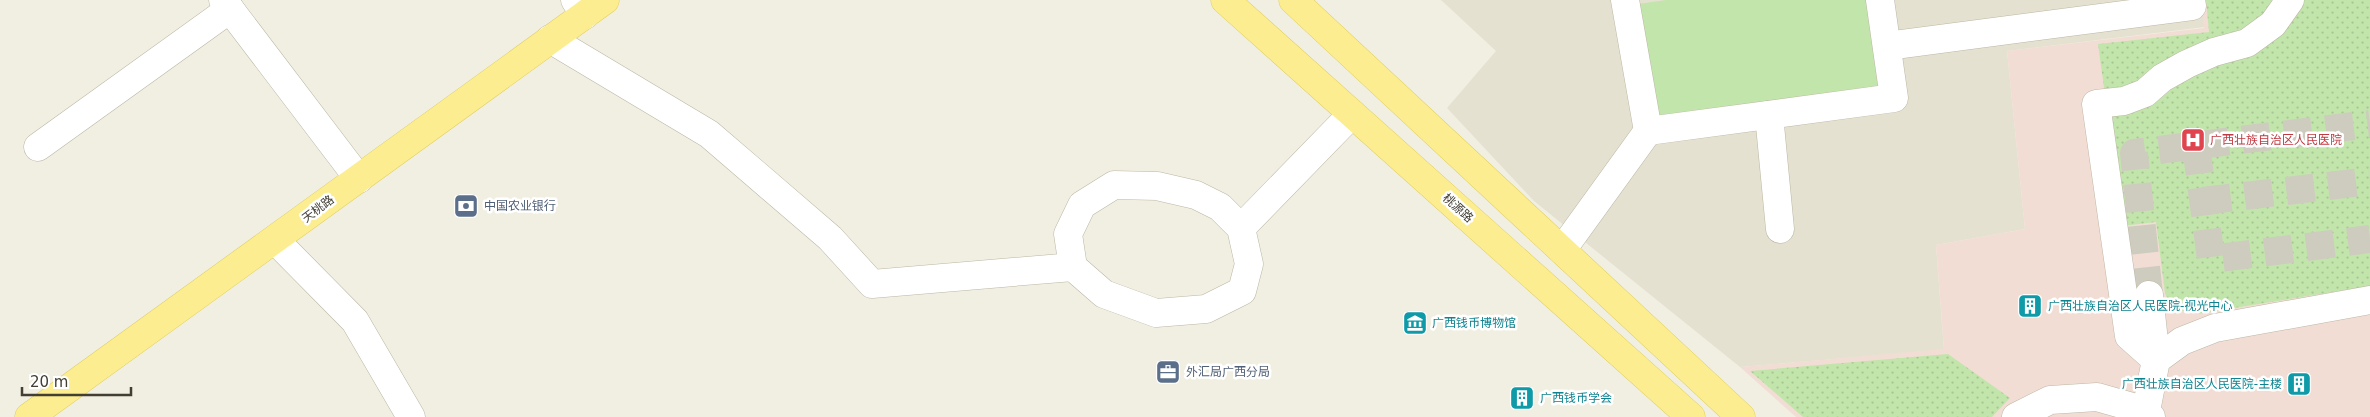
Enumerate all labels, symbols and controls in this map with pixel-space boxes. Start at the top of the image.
hospital icon: 广西壮族自治区人民医院 [2180,127,2206,153]
place label: 广西壮族自治区人民医院 [2210,133,2342,147]
street label: 桃源路 [1440,191,1476,225]
street label: 天桃路 [299,193,337,225]
bank icon: 中国农业银行 [453,193,479,219]
place label: 中国农业银行 [484,199,556,213]
building icon: 广西壮族自治区人民医院-视光中心 [2017,293,2043,319]
place label: 广西壮族自治区人民医院-视光中心 [2048,299,2232,313]
museum icon: 广西钱币博物馆 [1402,310,1428,336]
place label: 广西钱币博物馆 [1432,316,1516,330]
office icon: 外汇局广西分局 [1155,359,1181,385]
scale bar [22,364,131,396]
place label: 外汇局广西分局 [1186,365,1270,379]
building icon: 广西壮族自治区人民医院-主楼 [2286,371,2312,397]
text: 20 m [30,373,68,391]
place label: 广西壮族自治区人民医院-主楼 [2122,377,2282,391]
building icon: 广西钱币学会 [1509,385,1535,411]
place label: 广西钱币学会 [1540,391,1612,405]

